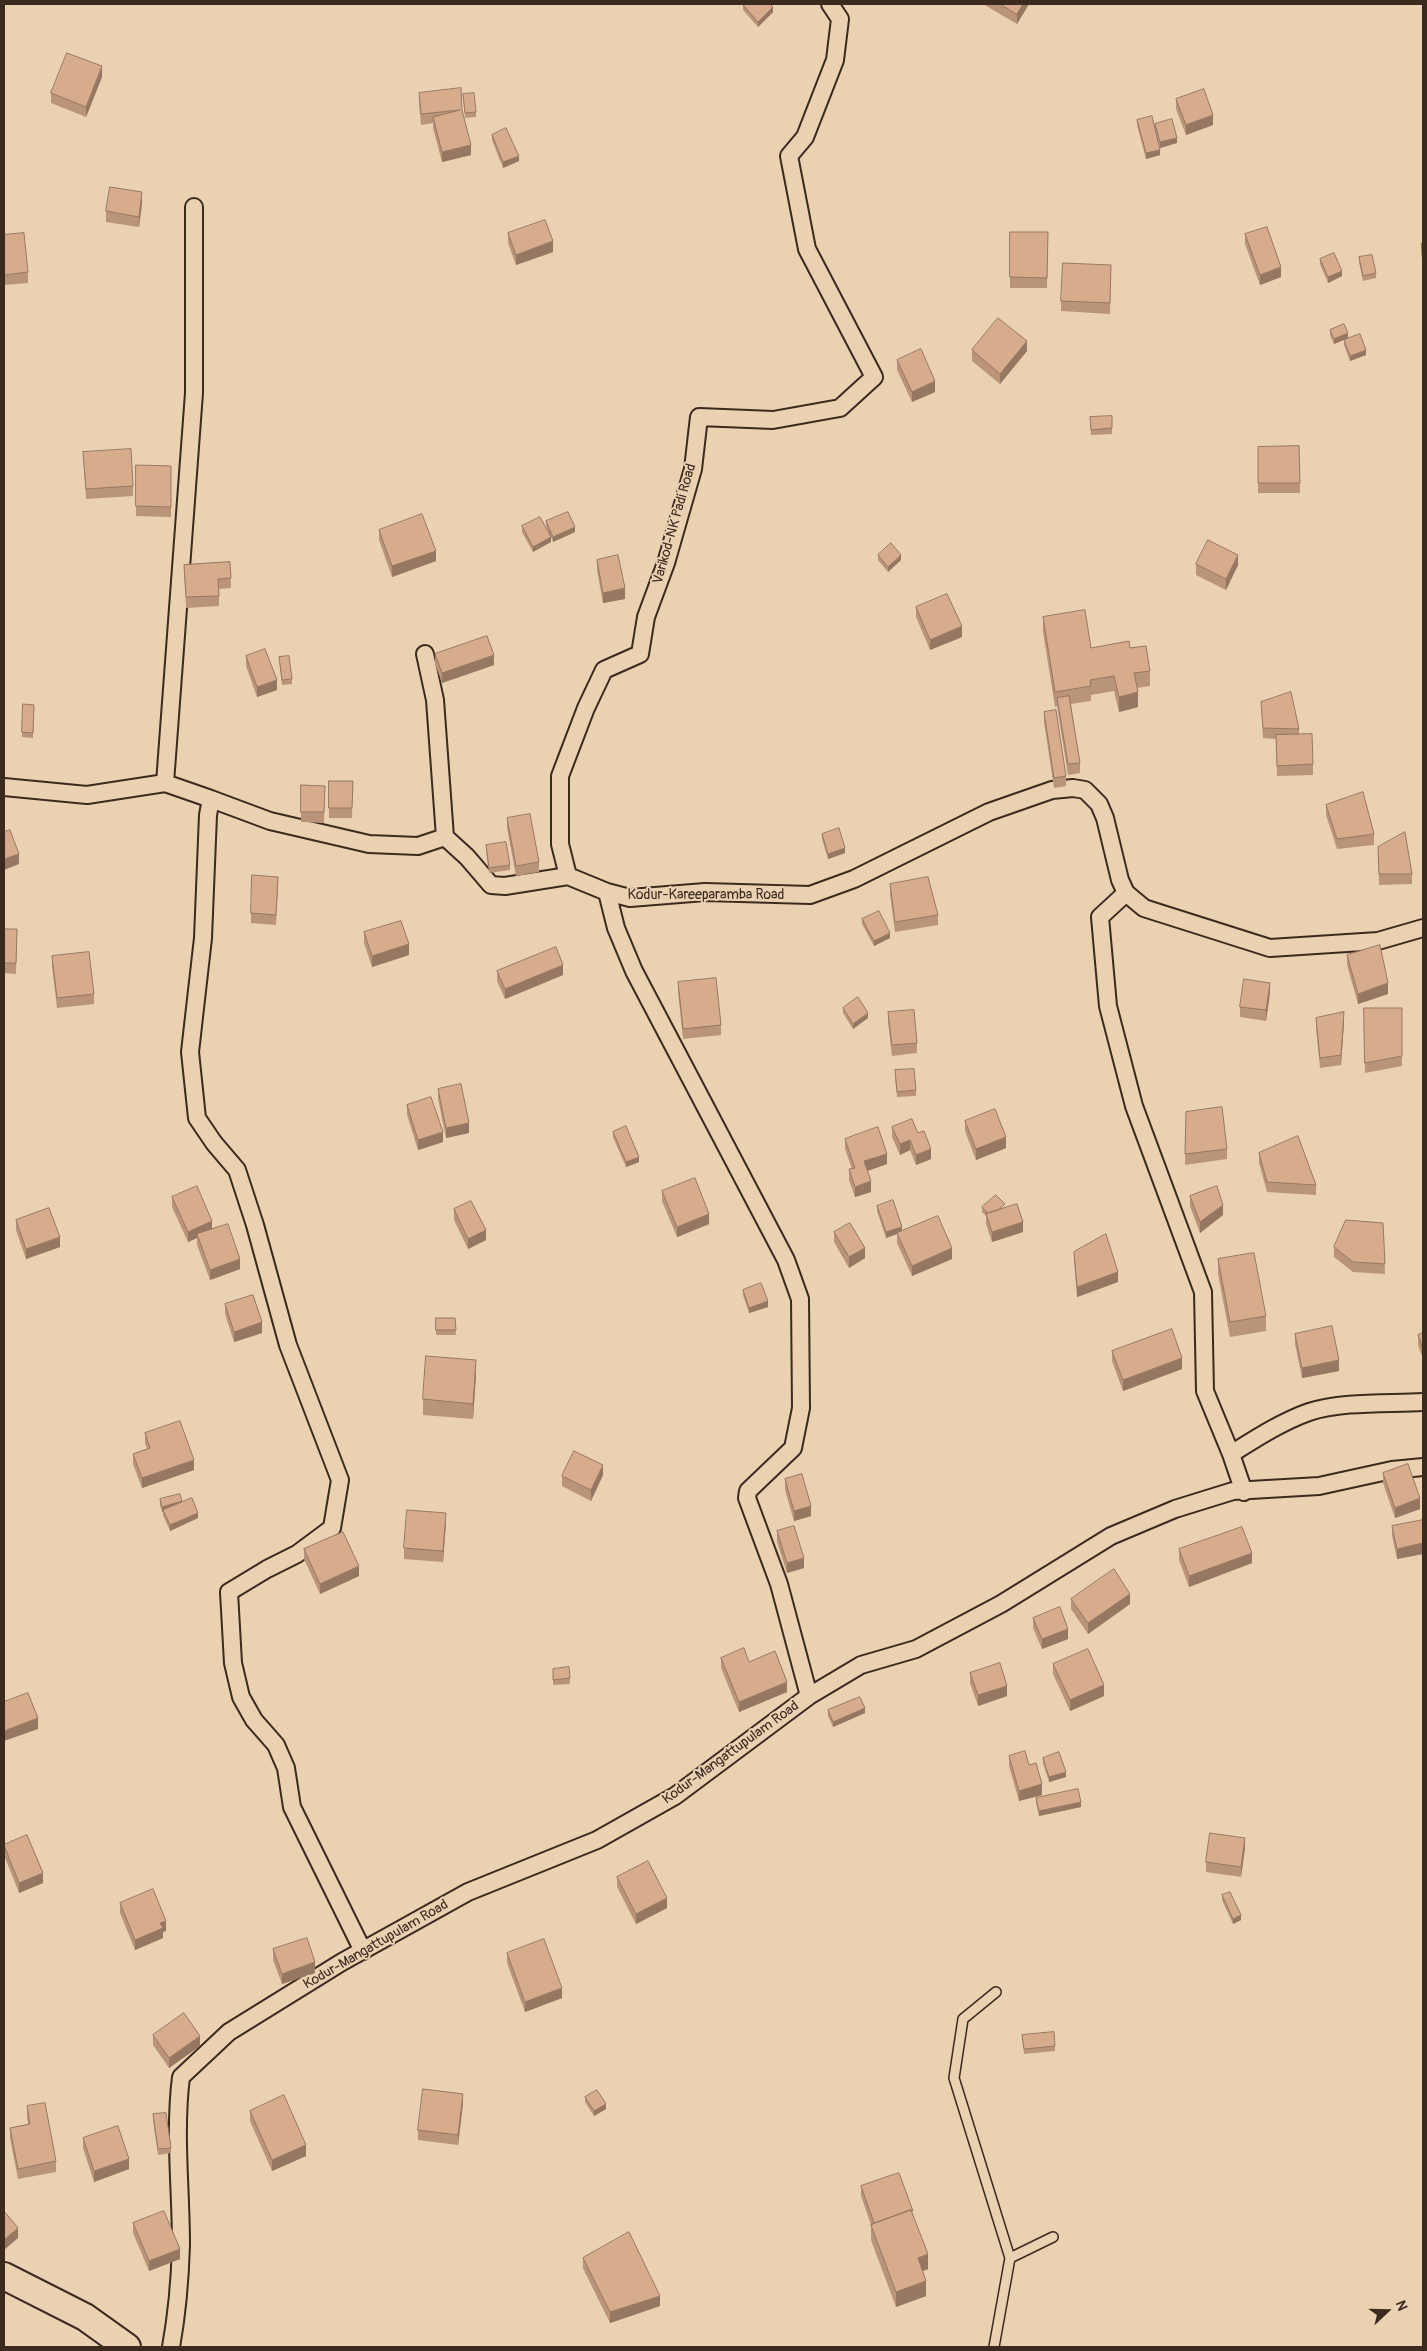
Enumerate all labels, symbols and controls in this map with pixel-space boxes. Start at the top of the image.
street label: Varikod-NK Padi Road [650,462,700,586]
street label: Kodur-Kareeparamba Road [628,887,784,903]
street label: Kodur-Mangattupulam Road [660,1698,802,1808]
street label: Kodur-Mangattupulam Road [301,1897,451,1993]
north arrow [1362,2286,1412,2336]
text: N [1392,2298,1411,2313]

